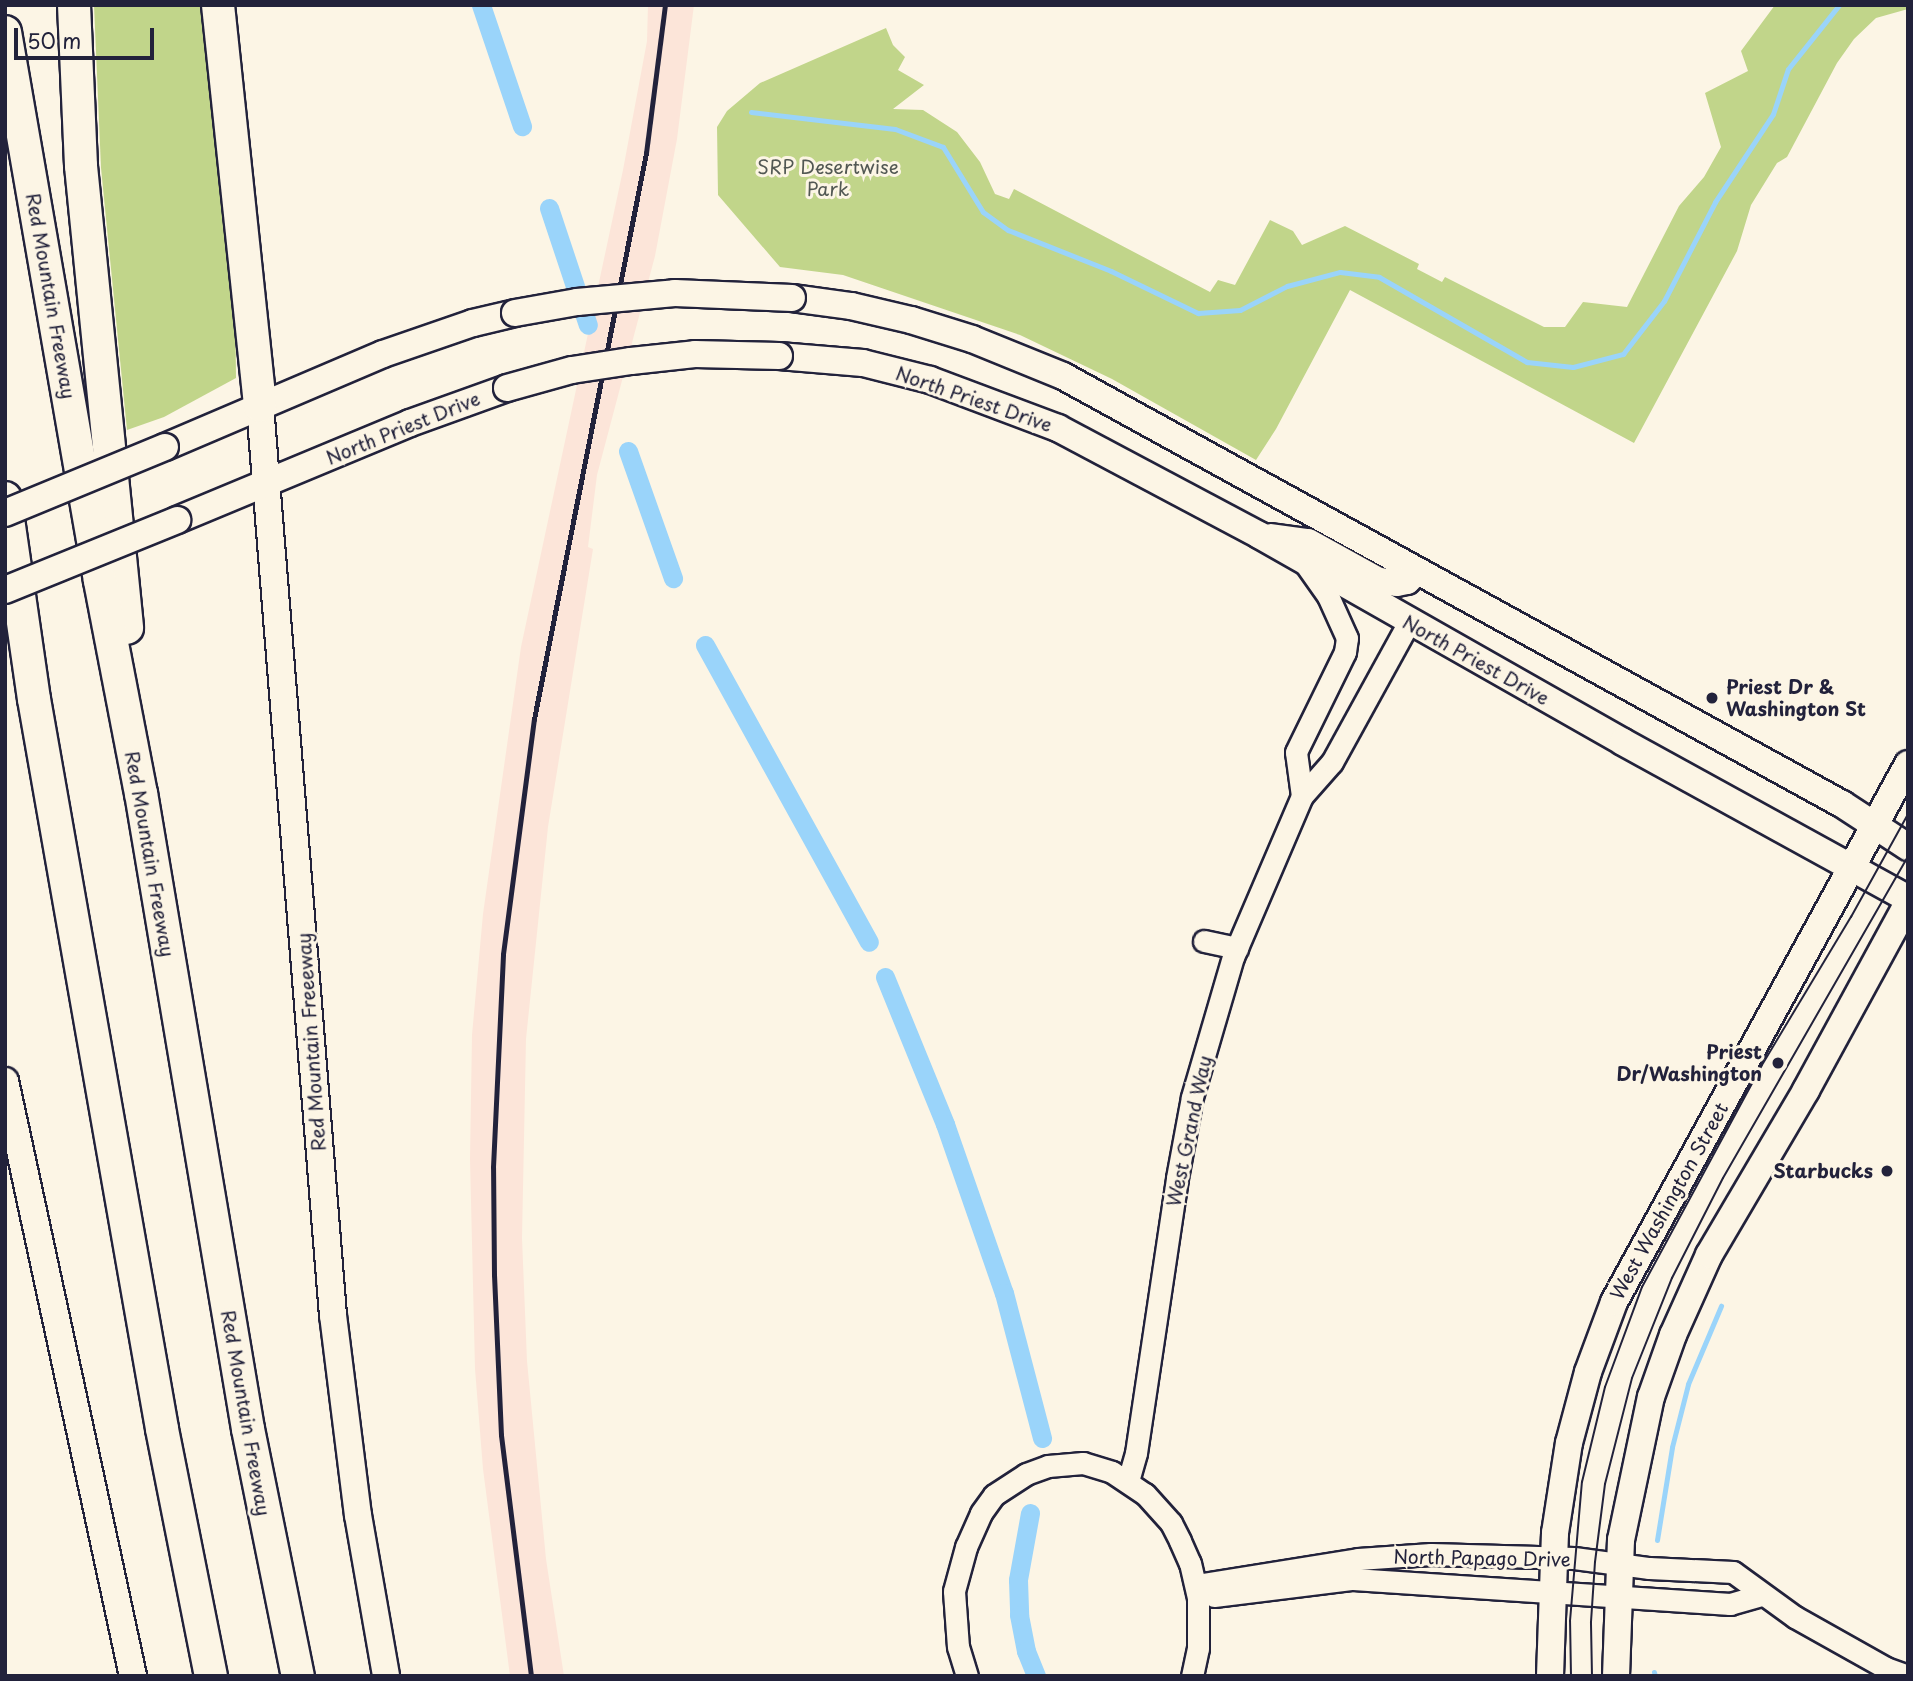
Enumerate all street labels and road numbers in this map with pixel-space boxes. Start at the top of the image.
street label: Red Mountain Freeway [21,190,81,402]
street label: North Priest Drive [892,361,1056,437]
street label: North Priest Drive [322,386,484,470]
street label: North Priest Drive [1398,610,1554,710]
street label: Red Mountain Freeway [120,748,180,960]
street label: Red Mountain Freeeway [292,931,330,1153]
street label: West Grand Way [1162,1052,1216,1210]
street label: West Washington Street [1606,1099,1732,1303]
street label: Red Mountain Freeway [216,1307,276,1519]
street label: North Papago Drive [1391,1545,1573,1571]

